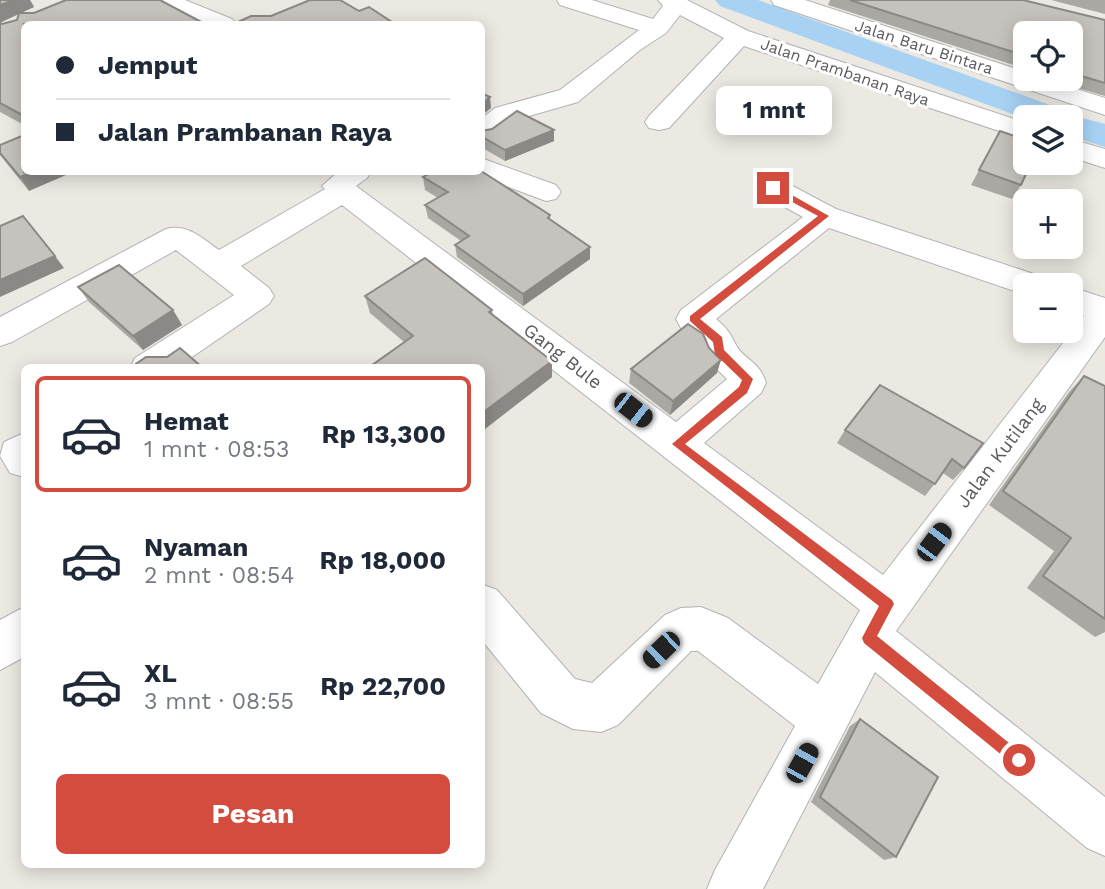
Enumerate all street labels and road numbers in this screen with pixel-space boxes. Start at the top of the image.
street label: Jalan Baru Bintara [853,16,995,78]
street label: Jalan Prambanan Raya [758,34,932,110]
street label: Gang Bule [519,318,607,394]
street label: Jalan Kutilang [951,393,1049,512]

